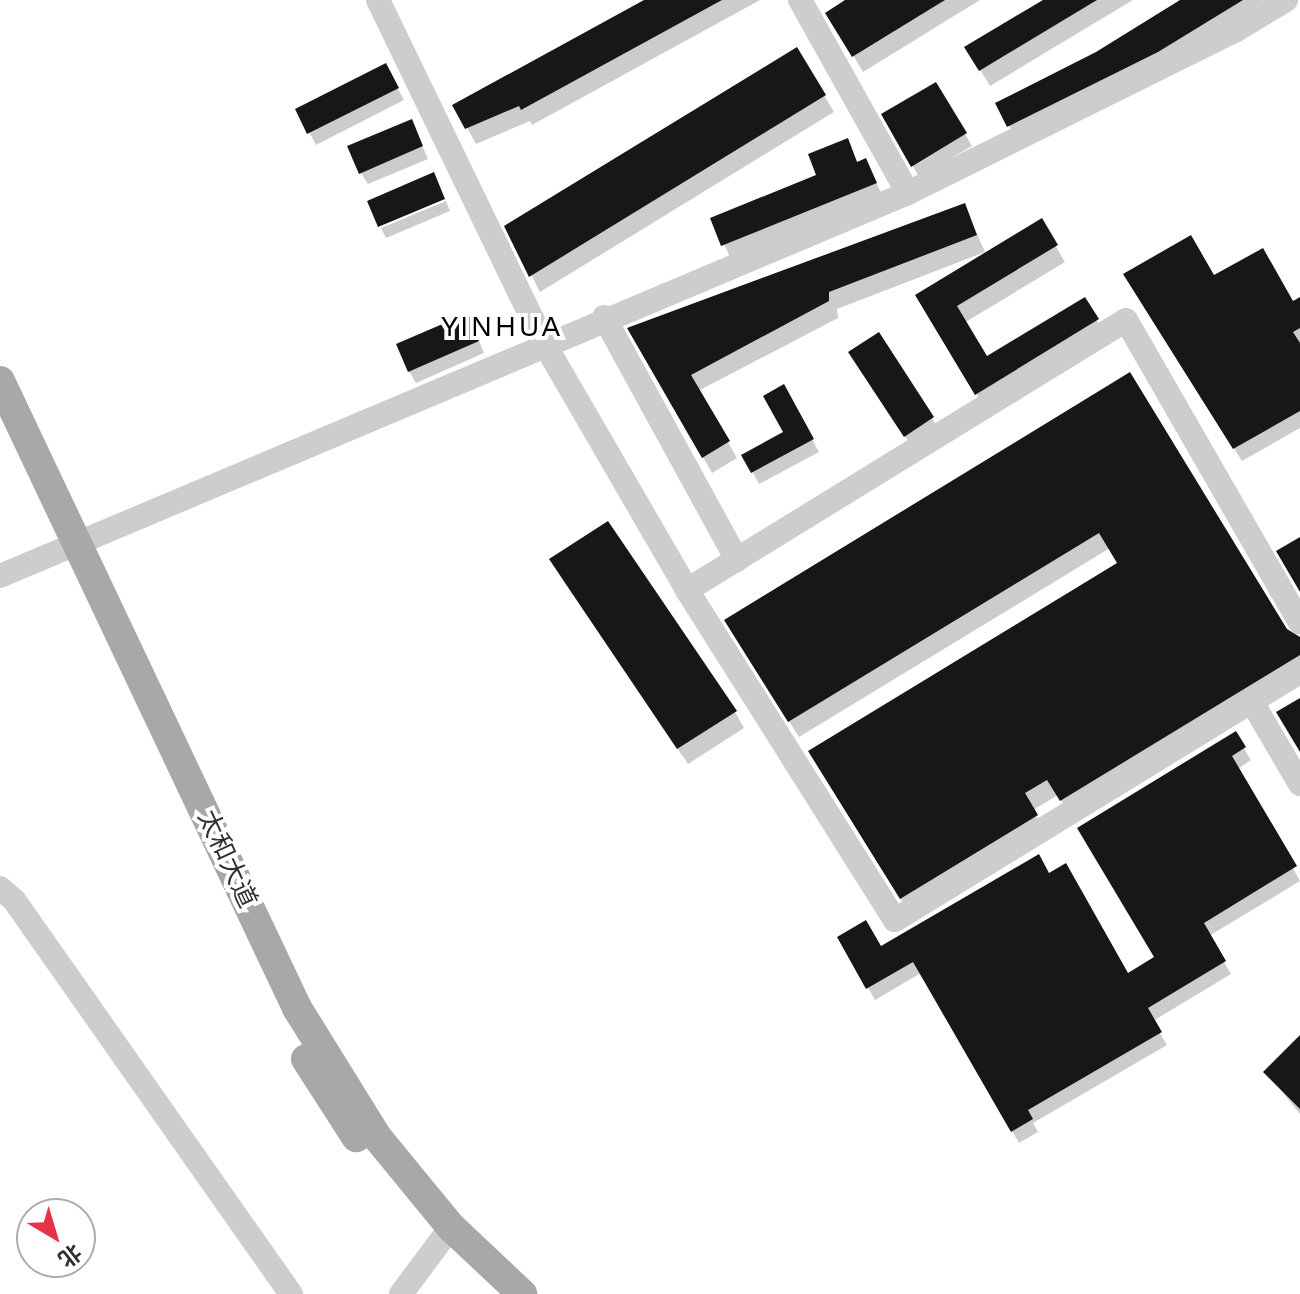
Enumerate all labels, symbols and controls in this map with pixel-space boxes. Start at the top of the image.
district label: YINHUA [441,308,563,344]
street label: 太和大道 [191,805,263,913]
north arrow [16,1198,96,1278]
text: 北 [53,1239,86,1272]

